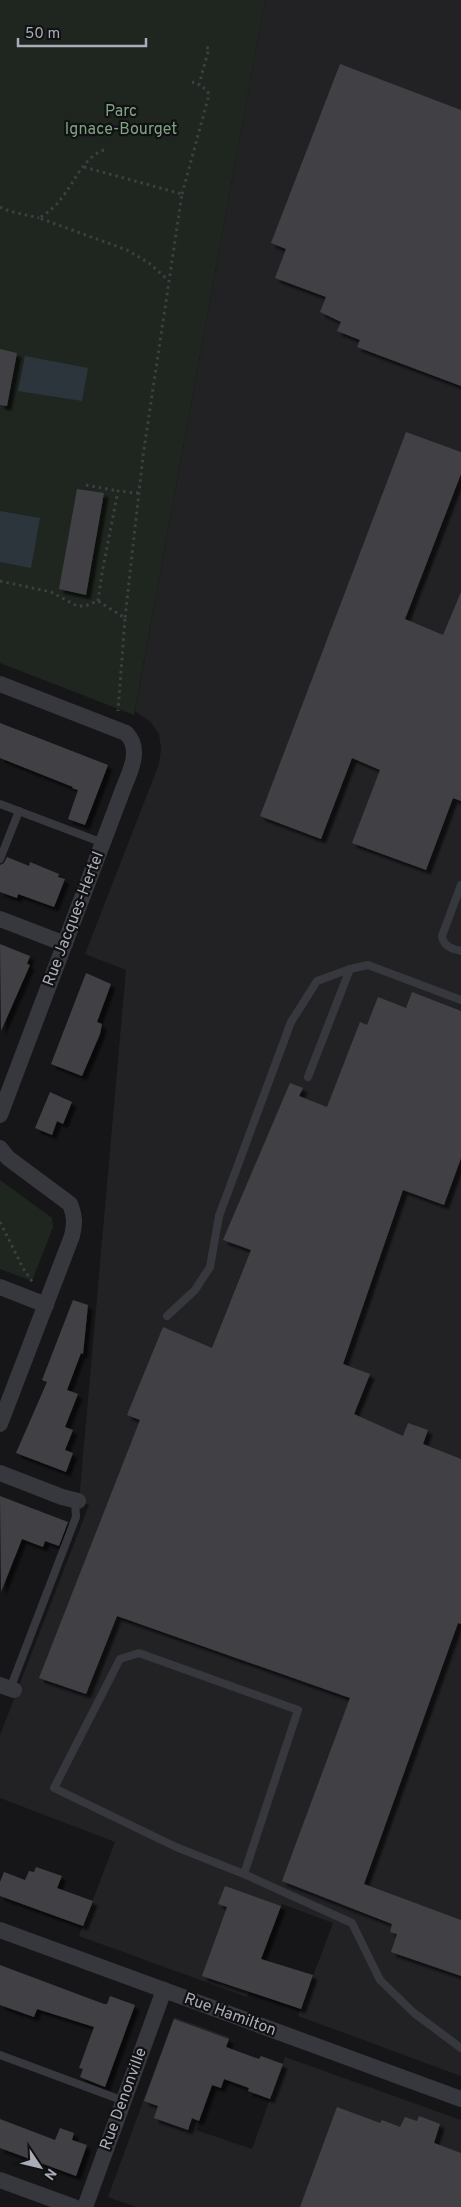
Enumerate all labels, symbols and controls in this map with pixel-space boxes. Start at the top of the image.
scale bar [18,15,145,47]
text: 50 m [25,25,60,44]
park label: Parc Ignace-Bourget [65,102,177,140]
street label: Rue Jacques-Hertel [39,849,109,989]
street label: Rue Hamilton [181,1989,279,2041]
street label: Rue Denonville [96,2045,152,2153]
north arrow [15,2142,65,2192]
text: N [40,2165,59,2183]

